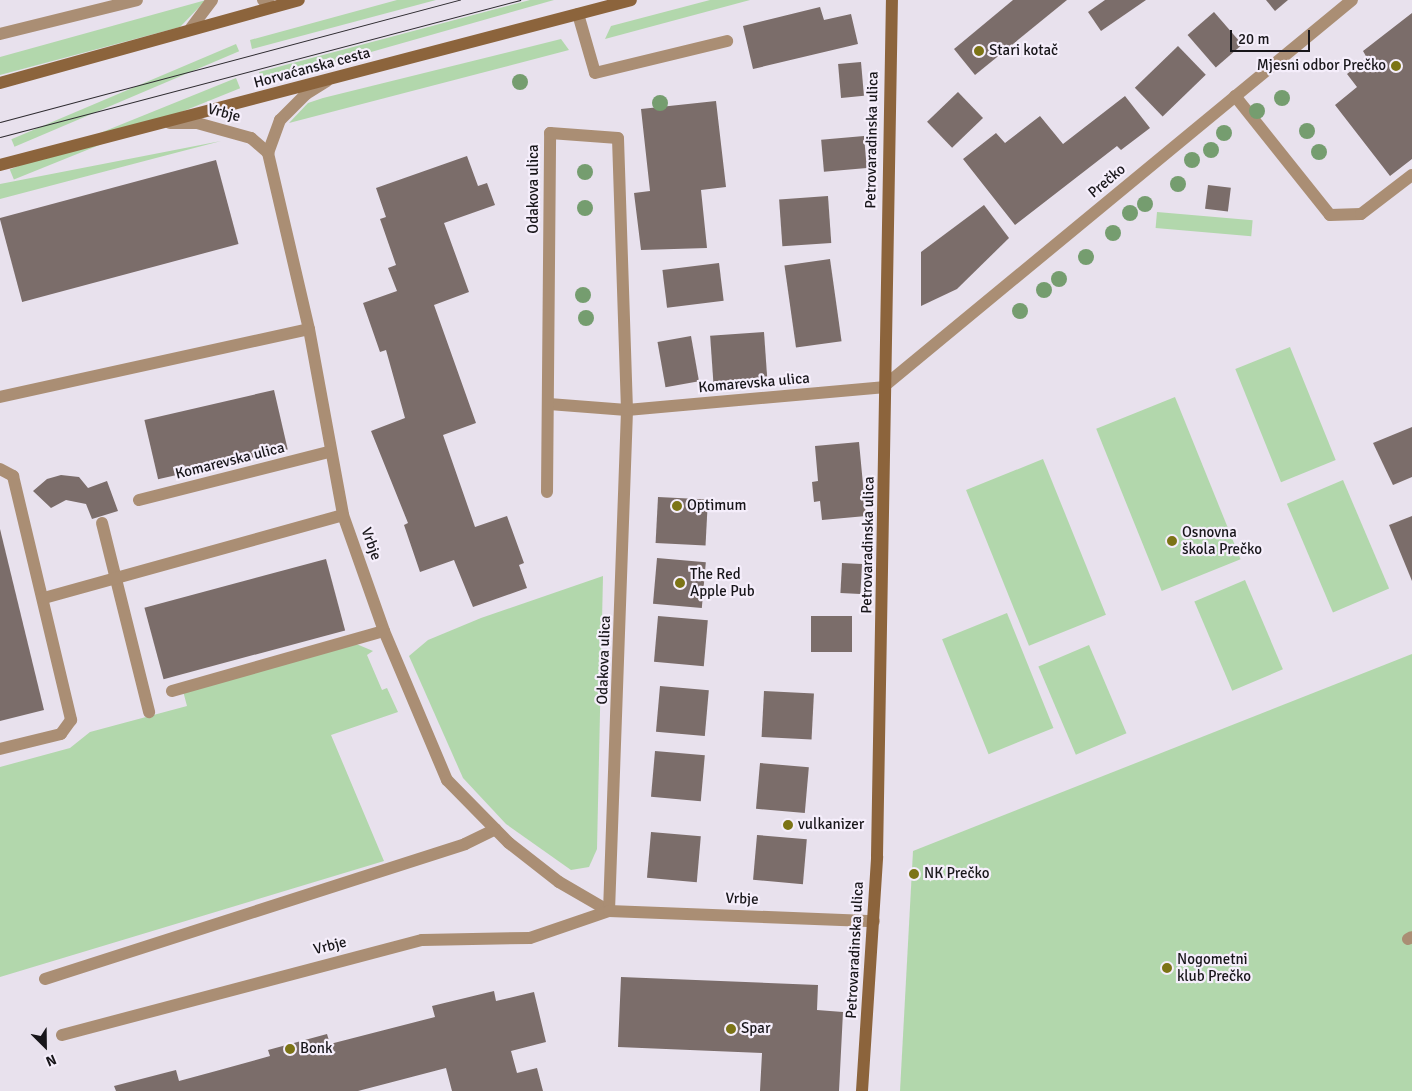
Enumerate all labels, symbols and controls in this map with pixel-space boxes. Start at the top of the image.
scale bar [1232,20,1312,52]
text: 20 m [1238,30,1269,48]
place label: Stari kotač [989,42,1058,60]
street label: Horvaćanska cesta [252,44,372,92]
marker: Stari kotač [973,45,985,57]
place label: Mjesni odbor Prečko [1257,57,1386,75]
marker: Mjesni odbor Prečko [1390,60,1402,72]
street label: Petrovaradinska ulica [862,71,882,209]
street label: Vrbje [206,100,242,126]
street label: Odakova ulica [525,144,543,234]
street label: Prečko [1085,160,1129,202]
street label: Komarevska ulica [698,369,810,397]
street label: Komarevska ulica [174,439,286,483]
street label: Petrovaradinska ulica [858,476,878,614]
place label: Optimum [687,497,746,515]
marker: Optimum [671,500,683,512]
place label: Osnovna škola Prečko [1182,523,1262,558]
street label: Vrbje [357,525,385,563]
marker: Osnovna škola Prečko [1166,535,1178,547]
place label: The Red Apple Pub [690,565,755,600]
marker: The Red Apple Pub [674,577,686,589]
street label: Odakova ulica [593,615,615,705]
place label: vulkanizer [798,816,864,834]
marker: vulkanizer [782,819,794,831]
place label: NK Prečko [924,865,990,883]
marker: NK Prečko [908,868,920,880]
street label: Petrovaradinska ulica [842,881,868,1019]
street label: Vrbje [725,889,759,909]
street label: Vrbje [312,933,348,959]
place label: Nogometni klub Prečko [1177,950,1251,985]
marker: Nogometni klub Prečko [1161,962,1173,974]
place label: Spar [741,1020,770,1038]
north arrow [20,1021,70,1071]
marker: Spar [725,1023,737,1035]
place label: Bonk [300,1040,333,1058]
marker: Bonk [284,1043,296,1055]
text: N [43,1051,59,1070]

